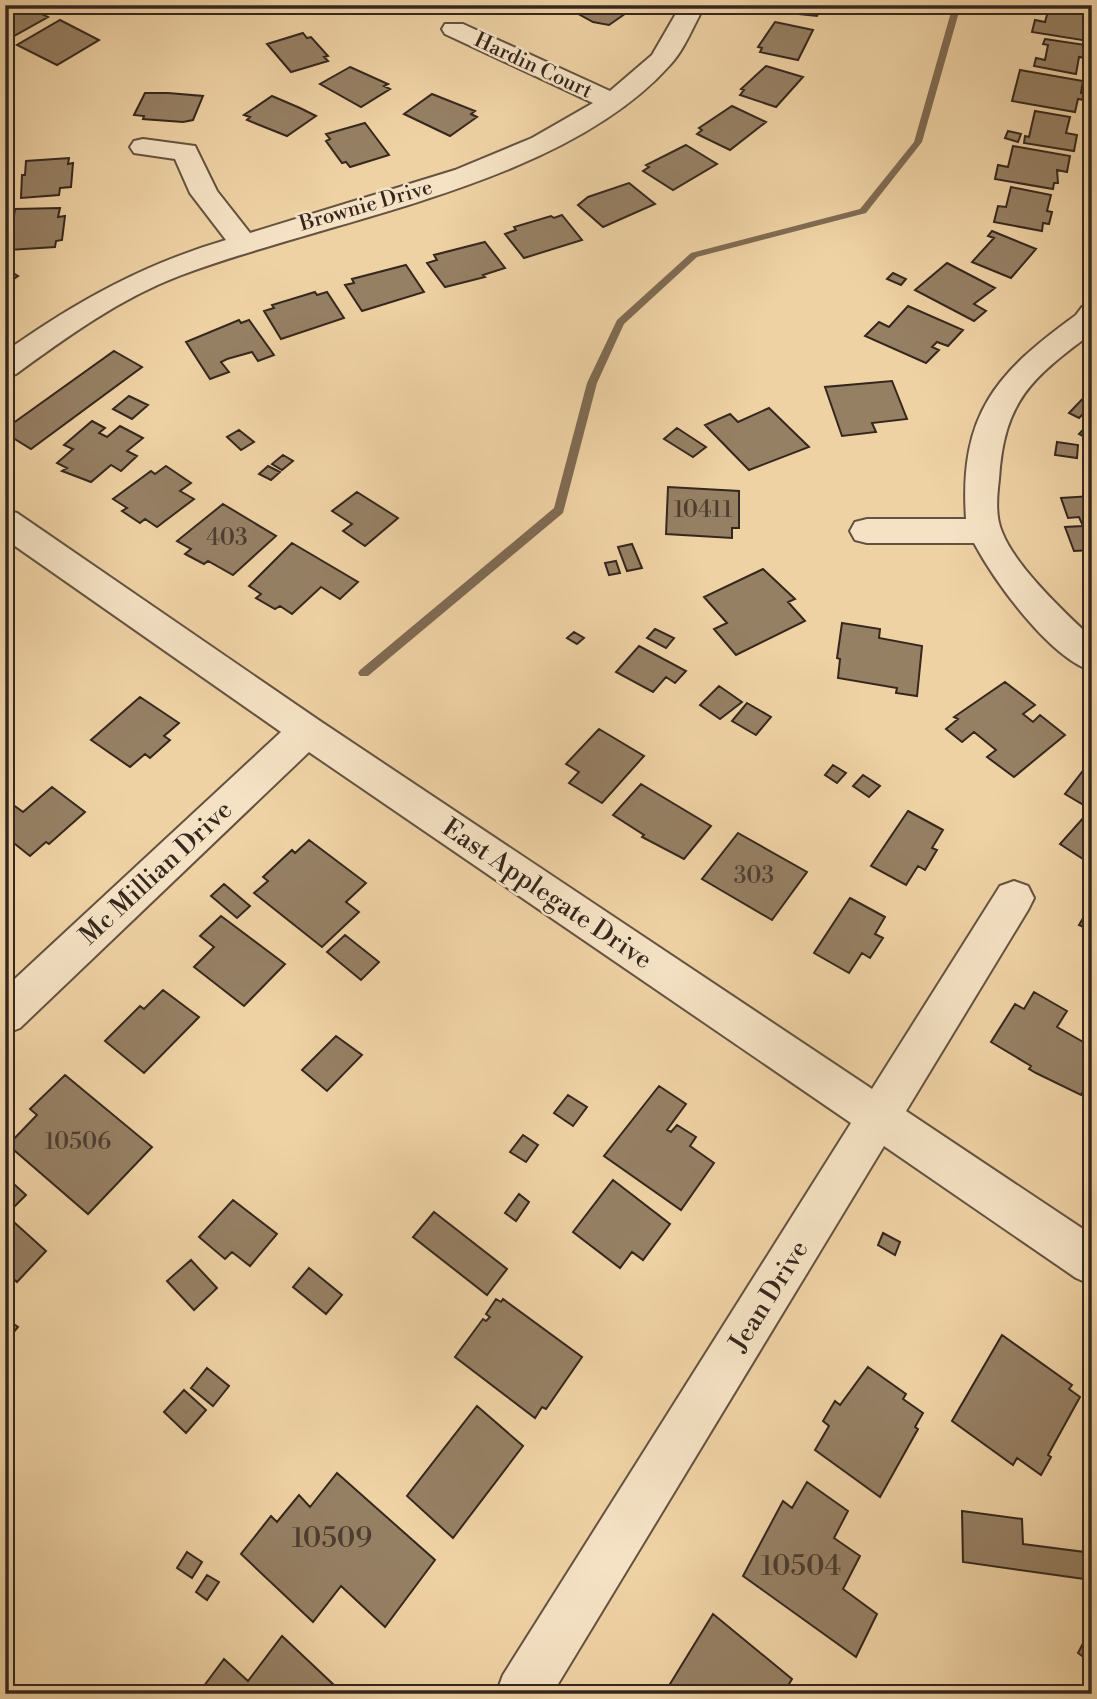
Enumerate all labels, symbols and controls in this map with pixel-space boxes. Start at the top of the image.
street label: Hardin Court [470,27,597,105]
street label: Brownie Drive [295,175,436,238]
house number: 10411 [674,496,732,524]
house number: 403 [206,524,248,552]
street label: Mc Millian Drive [73,794,239,952]
street label: East Applegate Drive [436,812,658,976]
house number: 303 [734,862,774,890]
house number: 10506 [45,1128,111,1156]
street label: Jean Drive [722,1235,816,1358]
house number: 10509 [292,1521,372,1556]
house number: 10504 [761,1549,841,1584]

